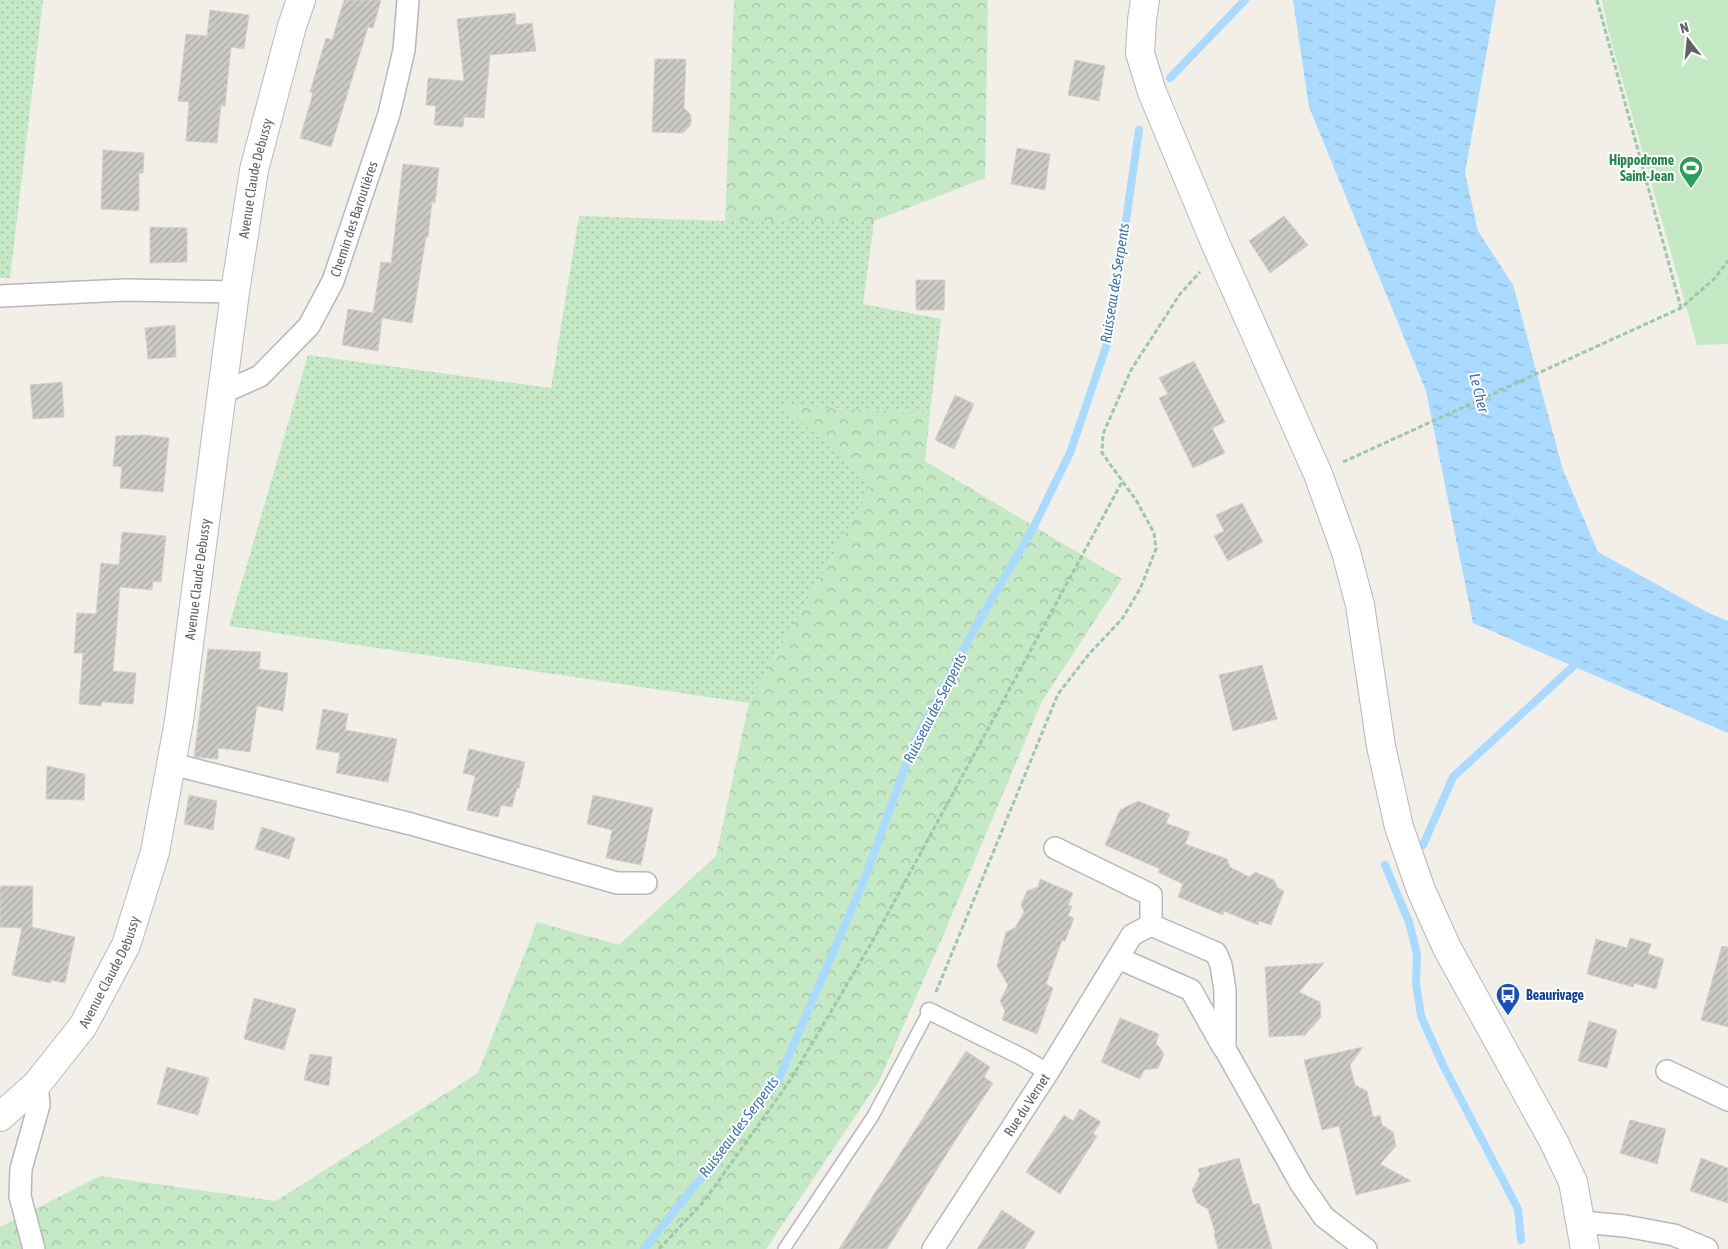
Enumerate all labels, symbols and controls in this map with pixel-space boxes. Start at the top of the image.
north arrow [1663,15,1713,65]
text: N [1678,19,1691,36]
street label: Avenue Claude Debussy [235,116,275,240]
place label: Hippodrome Saint-Jean [1609,152,1674,184]
sports icon: Hippodrome Saint-Jean [1678,155,1704,189]
street label: Chemin des Baroutières [327,159,381,279]
water label: Ruisseau des Serpents [1097,222,1132,344]
water label: Le Cher [1466,371,1493,415]
street label: Avenue Claude Debussy [182,517,213,641]
water label: Ruisseau des Serpents [899,650,970,766]
street label: Avenue Claude Debussy [76,914,143,1030]
bus stop icon: Beaurivage [1495,982,1521,1016]
place label: Beaurivage [1526,987,1584,1003]
street label: Rue du Vernet [1001,1070,1053,1139]
water label: Ruisseau des Serpents [695,1073,782,1180]

